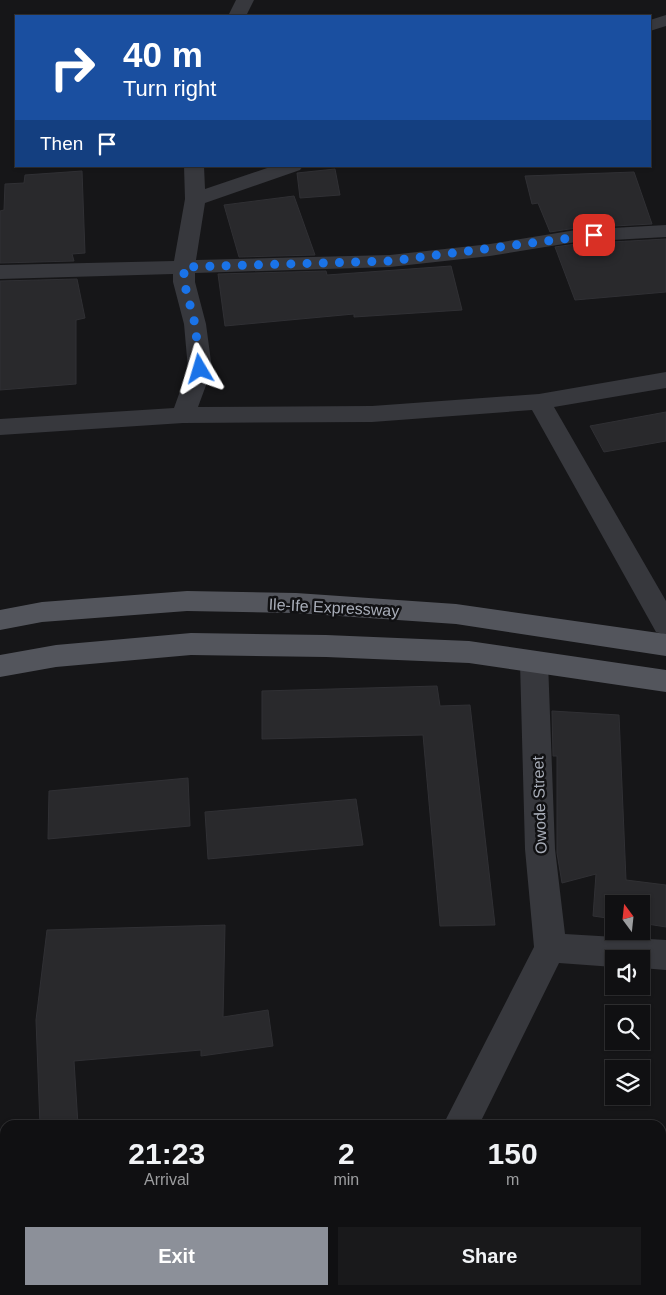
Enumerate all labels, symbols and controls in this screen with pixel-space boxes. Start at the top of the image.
icon: right [40,35,105,100]
text: 40 m [123,35,203,74]
text: Turn right [123,76,216,101]
icon: arrive [93,130,121,158]
text: Then [40,133,83,154]
pin [573,214,615,256]
icon: arrive [580,221,608,249]
position arrow [173,342,225,394]
street label: Ile-Ife Expressway [268,596,400,619]
street label: Owode Street [529,755,550,854]
north arrow [605,895,650,940]
map controls [605,895,650,1105]
button: sound [605,950,650,995]
button: search [605,1005,650,1050]
button: layers [605,1060,650,1105]
text: 21:23 [128,1137,205,1170]
text: 2 [338,1137,355,1170]
text: 150 [488,1137,538,1170]
text: Arrival [144,1171,189,1188]
text: min [333,1171,359,1188]
text: m [506,1171,519,1188]
button: Exit [25,1227,328,1285]
button: Share [338,1227,641,1285]

